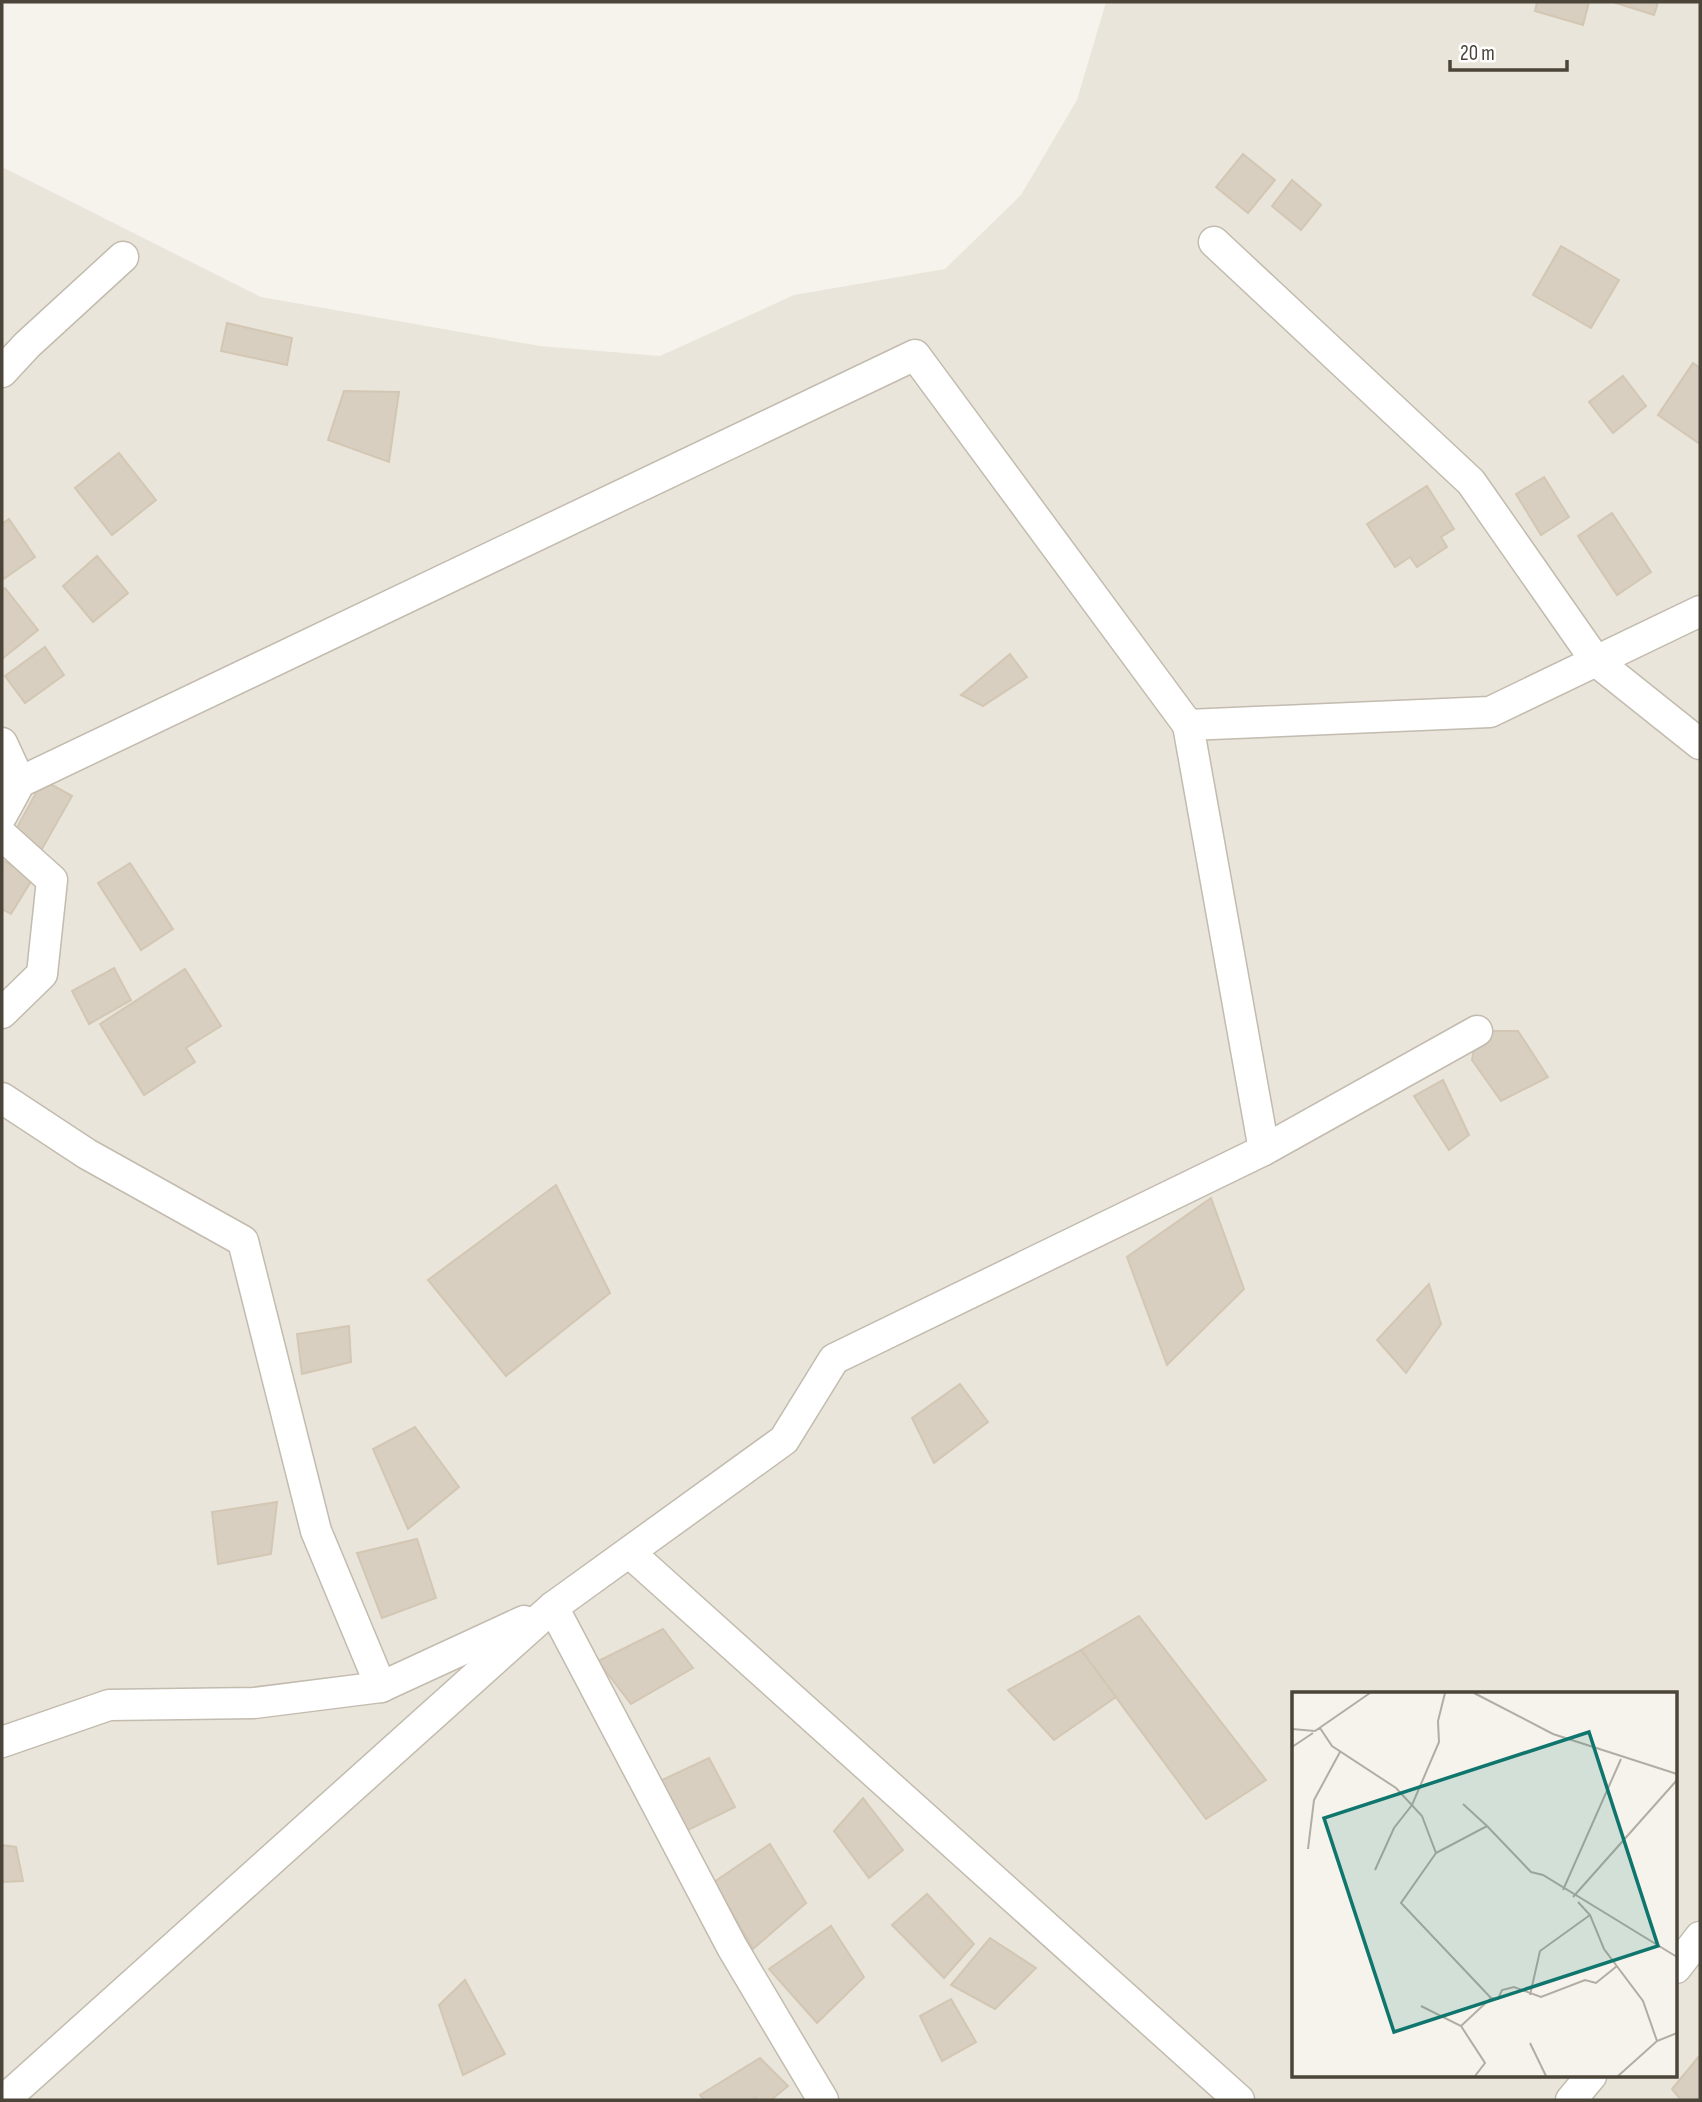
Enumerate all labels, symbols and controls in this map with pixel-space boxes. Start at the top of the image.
scale bar [1450,28,1567,72]
text: 20 m [1460,41,1495,66]
inset map [1292,1692,1678,2078]

